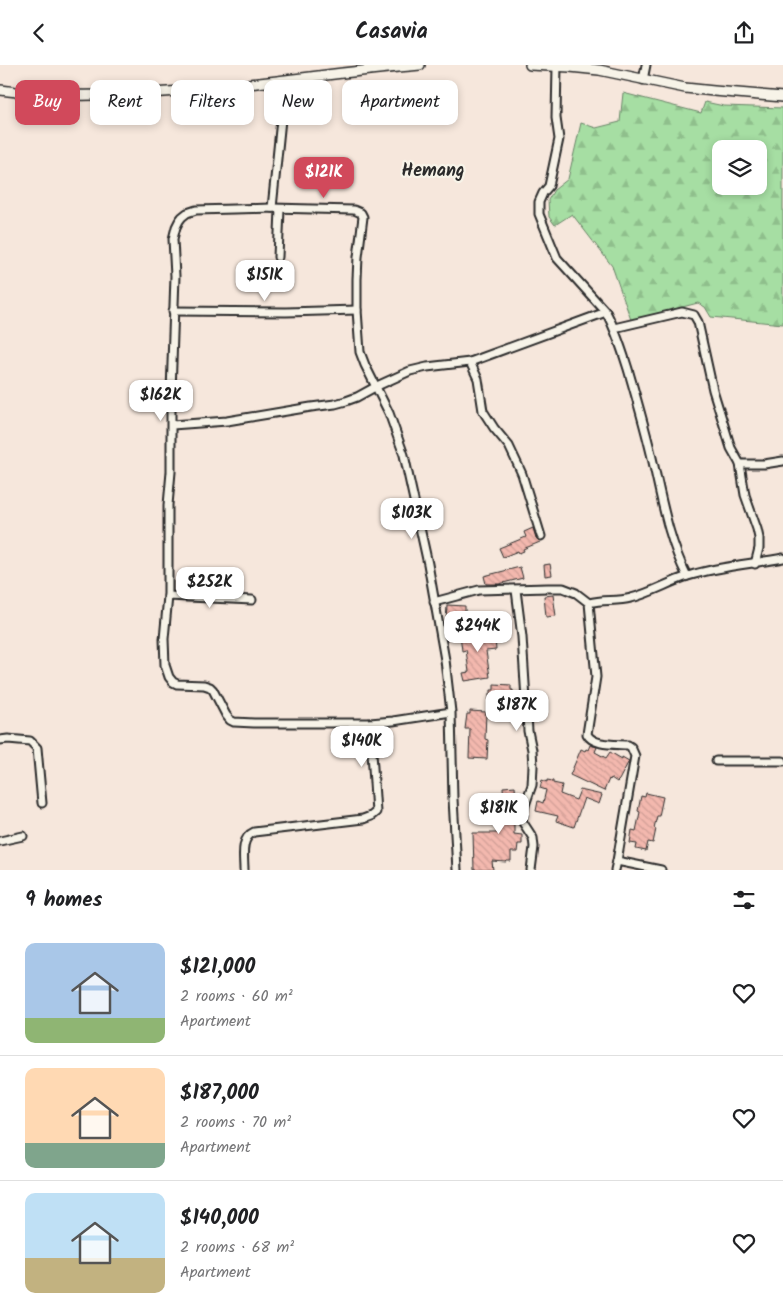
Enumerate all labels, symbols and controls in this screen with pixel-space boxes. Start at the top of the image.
text: Casavia [355,15,428,50]
icon: back [25,19,53,47]
icon: share [730,19,758,47]
chip: Buy [15,80,80,125]
chip: Rent [90,80,161,125]
chip: Filters [171,80,254,125]
chip: New [264,80,332,125]
chip: Apartment [342,80,458,125]
map controls [712,140,767,195]
button: layers [712,140,767,195]
pin: $121K [289,157,359,199]
district label: Hemang [401,157,465,186]
text: $121K [305,160,343,185]
pin: $151K [230,259,300,302]
text: $151K [247,263,283,288]
pin: $162K [126,379,196,422]
text: $162K [140,383,182,408]
pin: $103K [377,497,447,540]
text: $103K [392,501,432,526]
pin: $252K [175,567,245,609]
text: $252K [187,570,233,595]
pin: $244K [443,611,513,653]
text: $244K [455,614,501,639]
pin: $187K [482,689,552,732]
text: $187K [497,693,537,718]
pin: $140K [327,725,397,768]
text: $140K [342,729,382,754]
pin: $181K [464,793,534,835]
text: $181K [480,796,518,821]
text: 9 homes [25,884,102,917]
icon: filters [730,886,758,914]
text: $121,000 [180,951,255,984]
icon: home [65,963,125,1023]
icon: heart [730,979,758,1007]
text: 2 rooms · 60 m² [180,984,293,1009]
text: Apartment [180,1009,251,1034]
text: $187,000 [180,1077,259,1110]
icon: home [65,1088,125,1148]
icon: heart [730,1104,758,1132]
text: 2 rooms · 70 m² [180,1110,291,1135]
text: Apartment [180,1135,251,1160]
text: $140,000 [180,1202,259,1235]
icon: home [65,1213,125,1273]
icon: heart [730,1229,758,1257]
text: 2 rooms · 68 m² [180,1235,294,1260]
text: Apartment [180,1260,251,1285]

